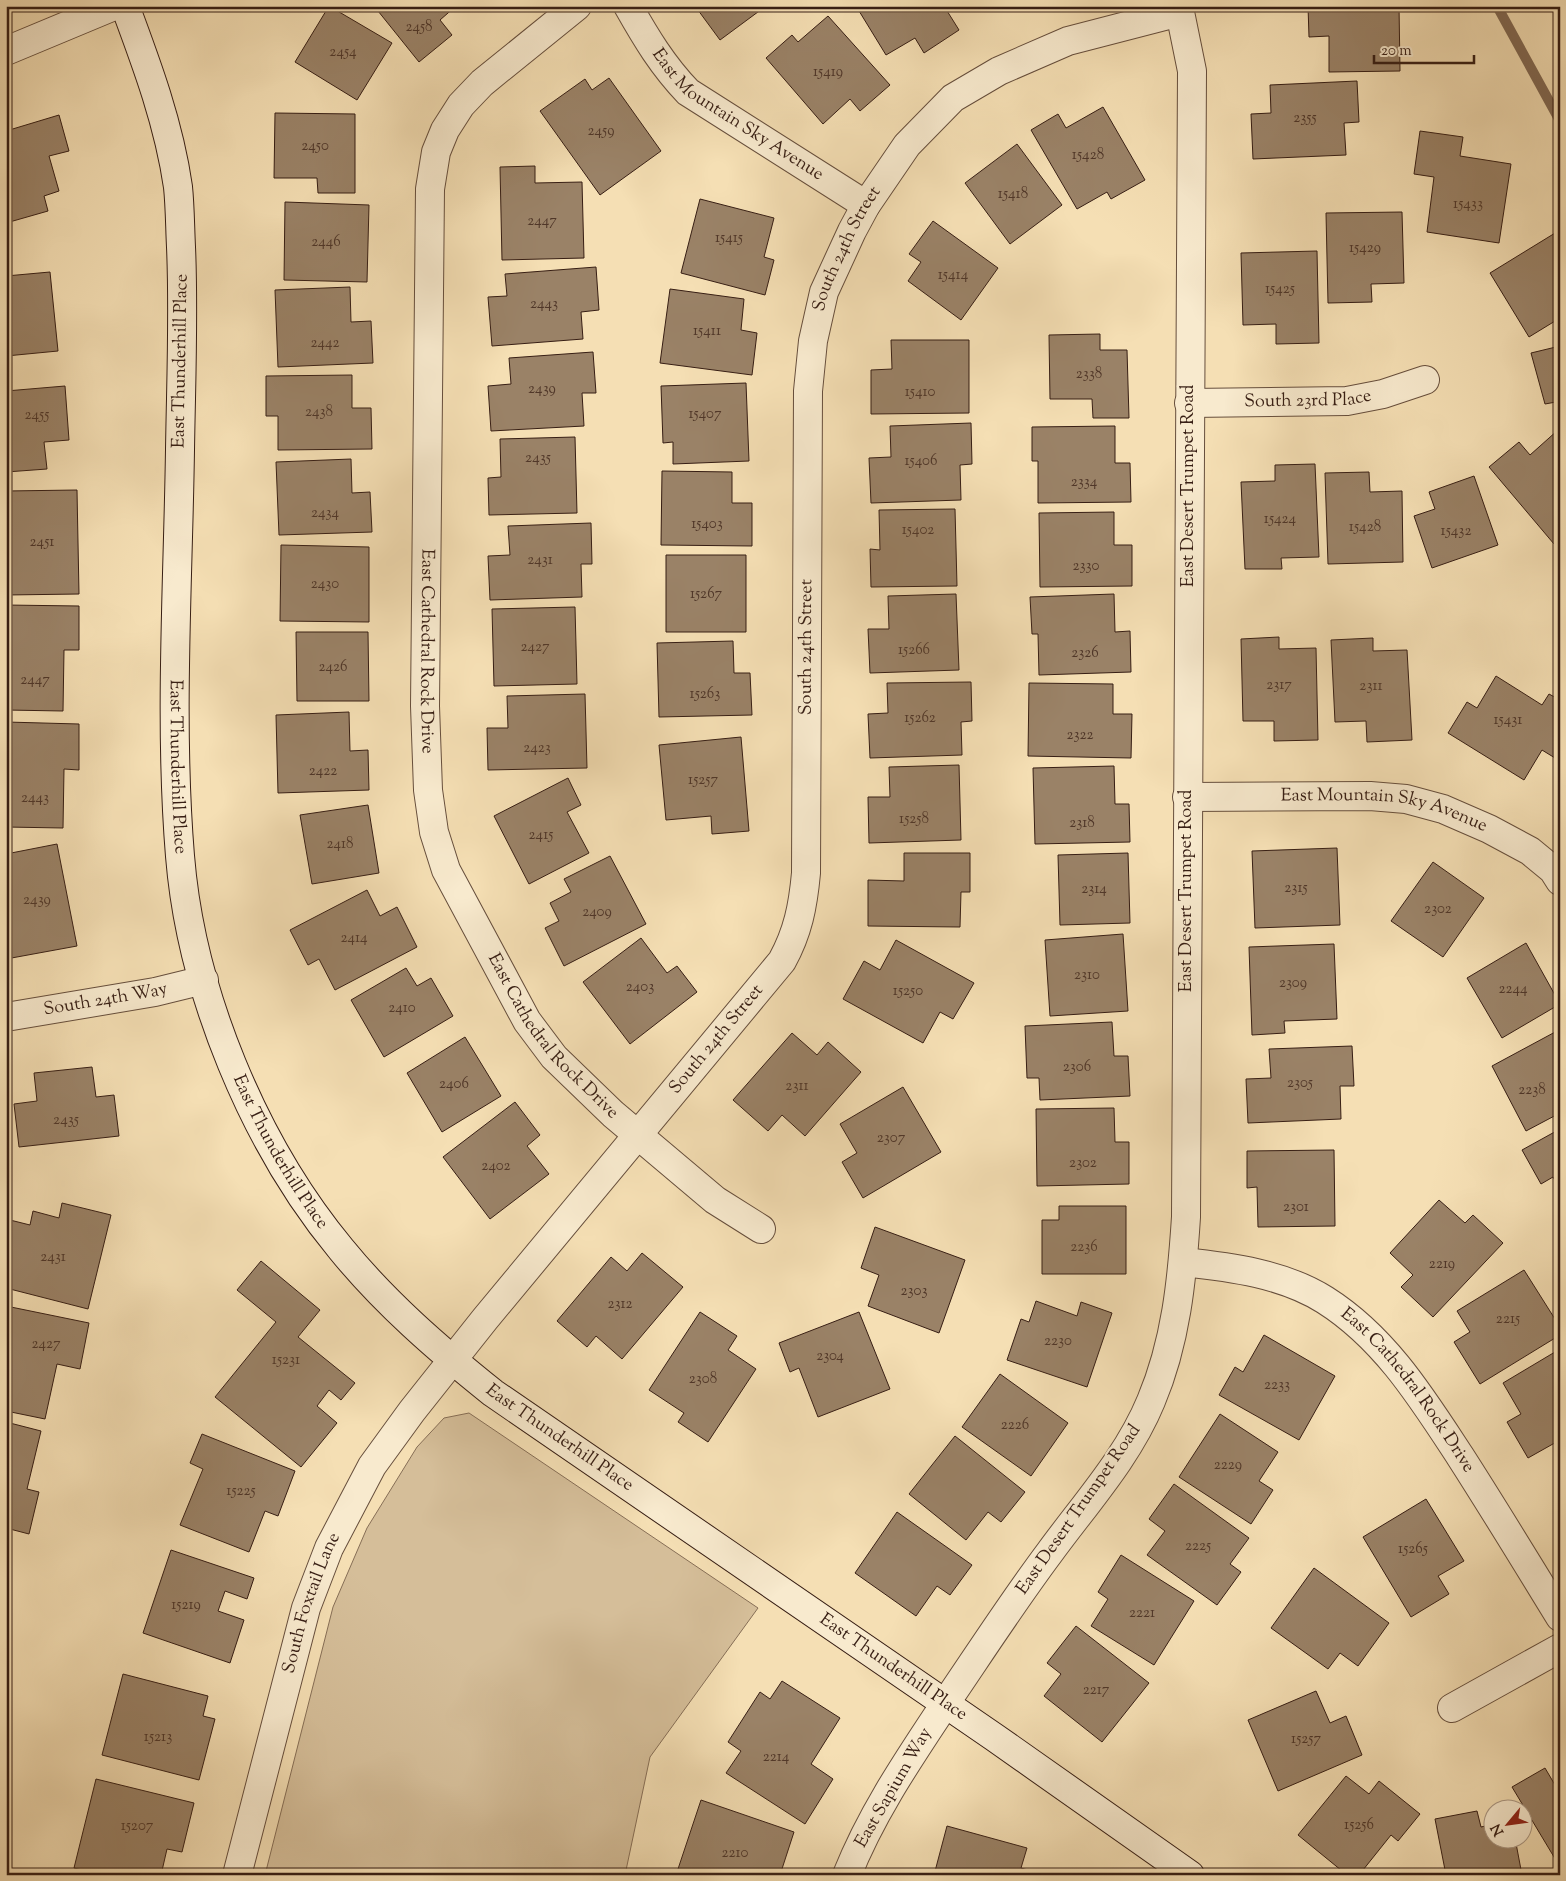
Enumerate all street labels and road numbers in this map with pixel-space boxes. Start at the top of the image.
street label: East Mountain Sky Avenue [645,44,829,188]
street label: South 24th Street [807,181,888,314]
street label: East Thunderhill Place [166,274,196,448]
street label: South 23rd Place [1244,384,1374,415]
street label: East Desert Trumpet Road [1176,385,1202,587]
street label: East Cathedral Rock Drive [412,549,440,754]
street label: South 24th Street [794,579,820,715]
street label: East Thunderhill Place [162,679,193,855]
street label: East Mountain Sky Avenue [1281,783,1491,840]
street label: East Desert Trumpet Road [1174,790,1200,992]
street label: East Cathedral Rock Drive [480,949,624,1125]
street label: South 24th Way [42,976,170,1023]
street label: South 24th Street [663,979,770,1100]
street label: East Thunderhill Place [225,1071,334,1235]
street label: East Cathedral Rock Drive [1334,1302,1481,1478]
street label: East Thunderhill Place [479,1378,638,1499]
street label: East Desert Trumpet Road [1010,1420,1148,1600]
street label: South Foxtail Lane [277,1528,348,1676]
street label: East Thunderhill Place [814,1608,972,1728]
street label: East Sapium Way [849,1723,939,1853]

